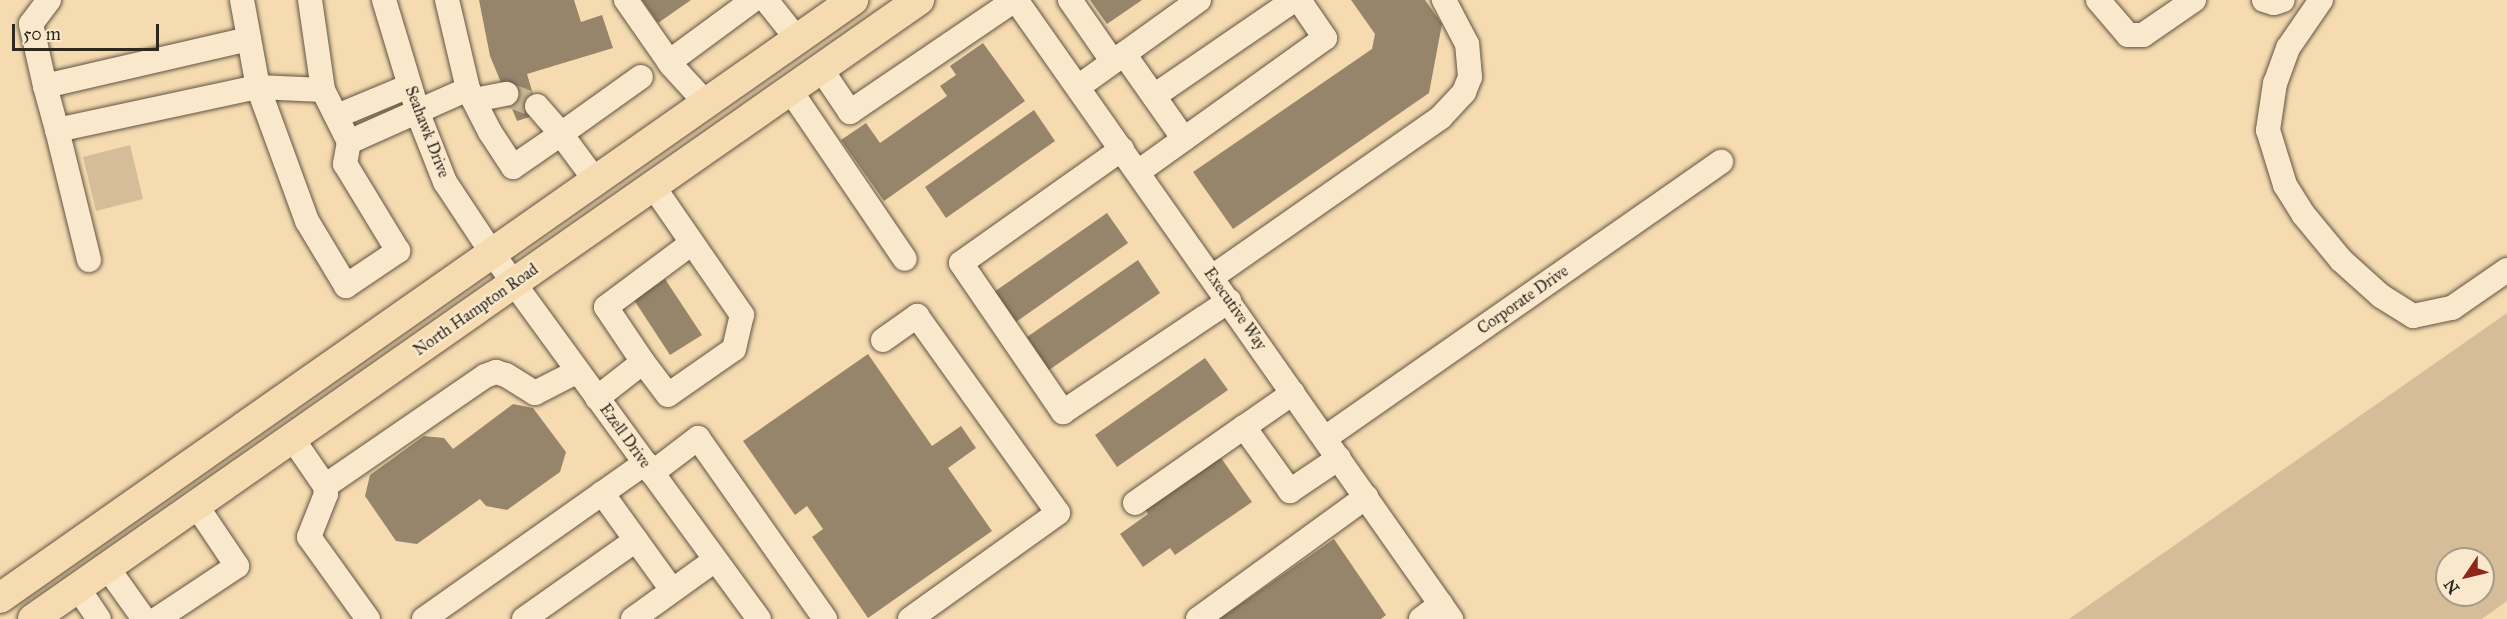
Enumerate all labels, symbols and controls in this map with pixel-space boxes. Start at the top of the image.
scale bar [15,12,162,50]
text: 50 m [23,23,61,45]
street label: Seahawk Drive [401,84,453,180]
street label: North Hampton Road [410,260,542,360]
street label: Corporate Drive [1474,262,1572,338]
street label: Executive Way [1200,264,1270,354]
street label: Ezell Drive [595,400,655,472]
north arrow [2435,547,2495,607]
text: N [2440,575,2463,597]

